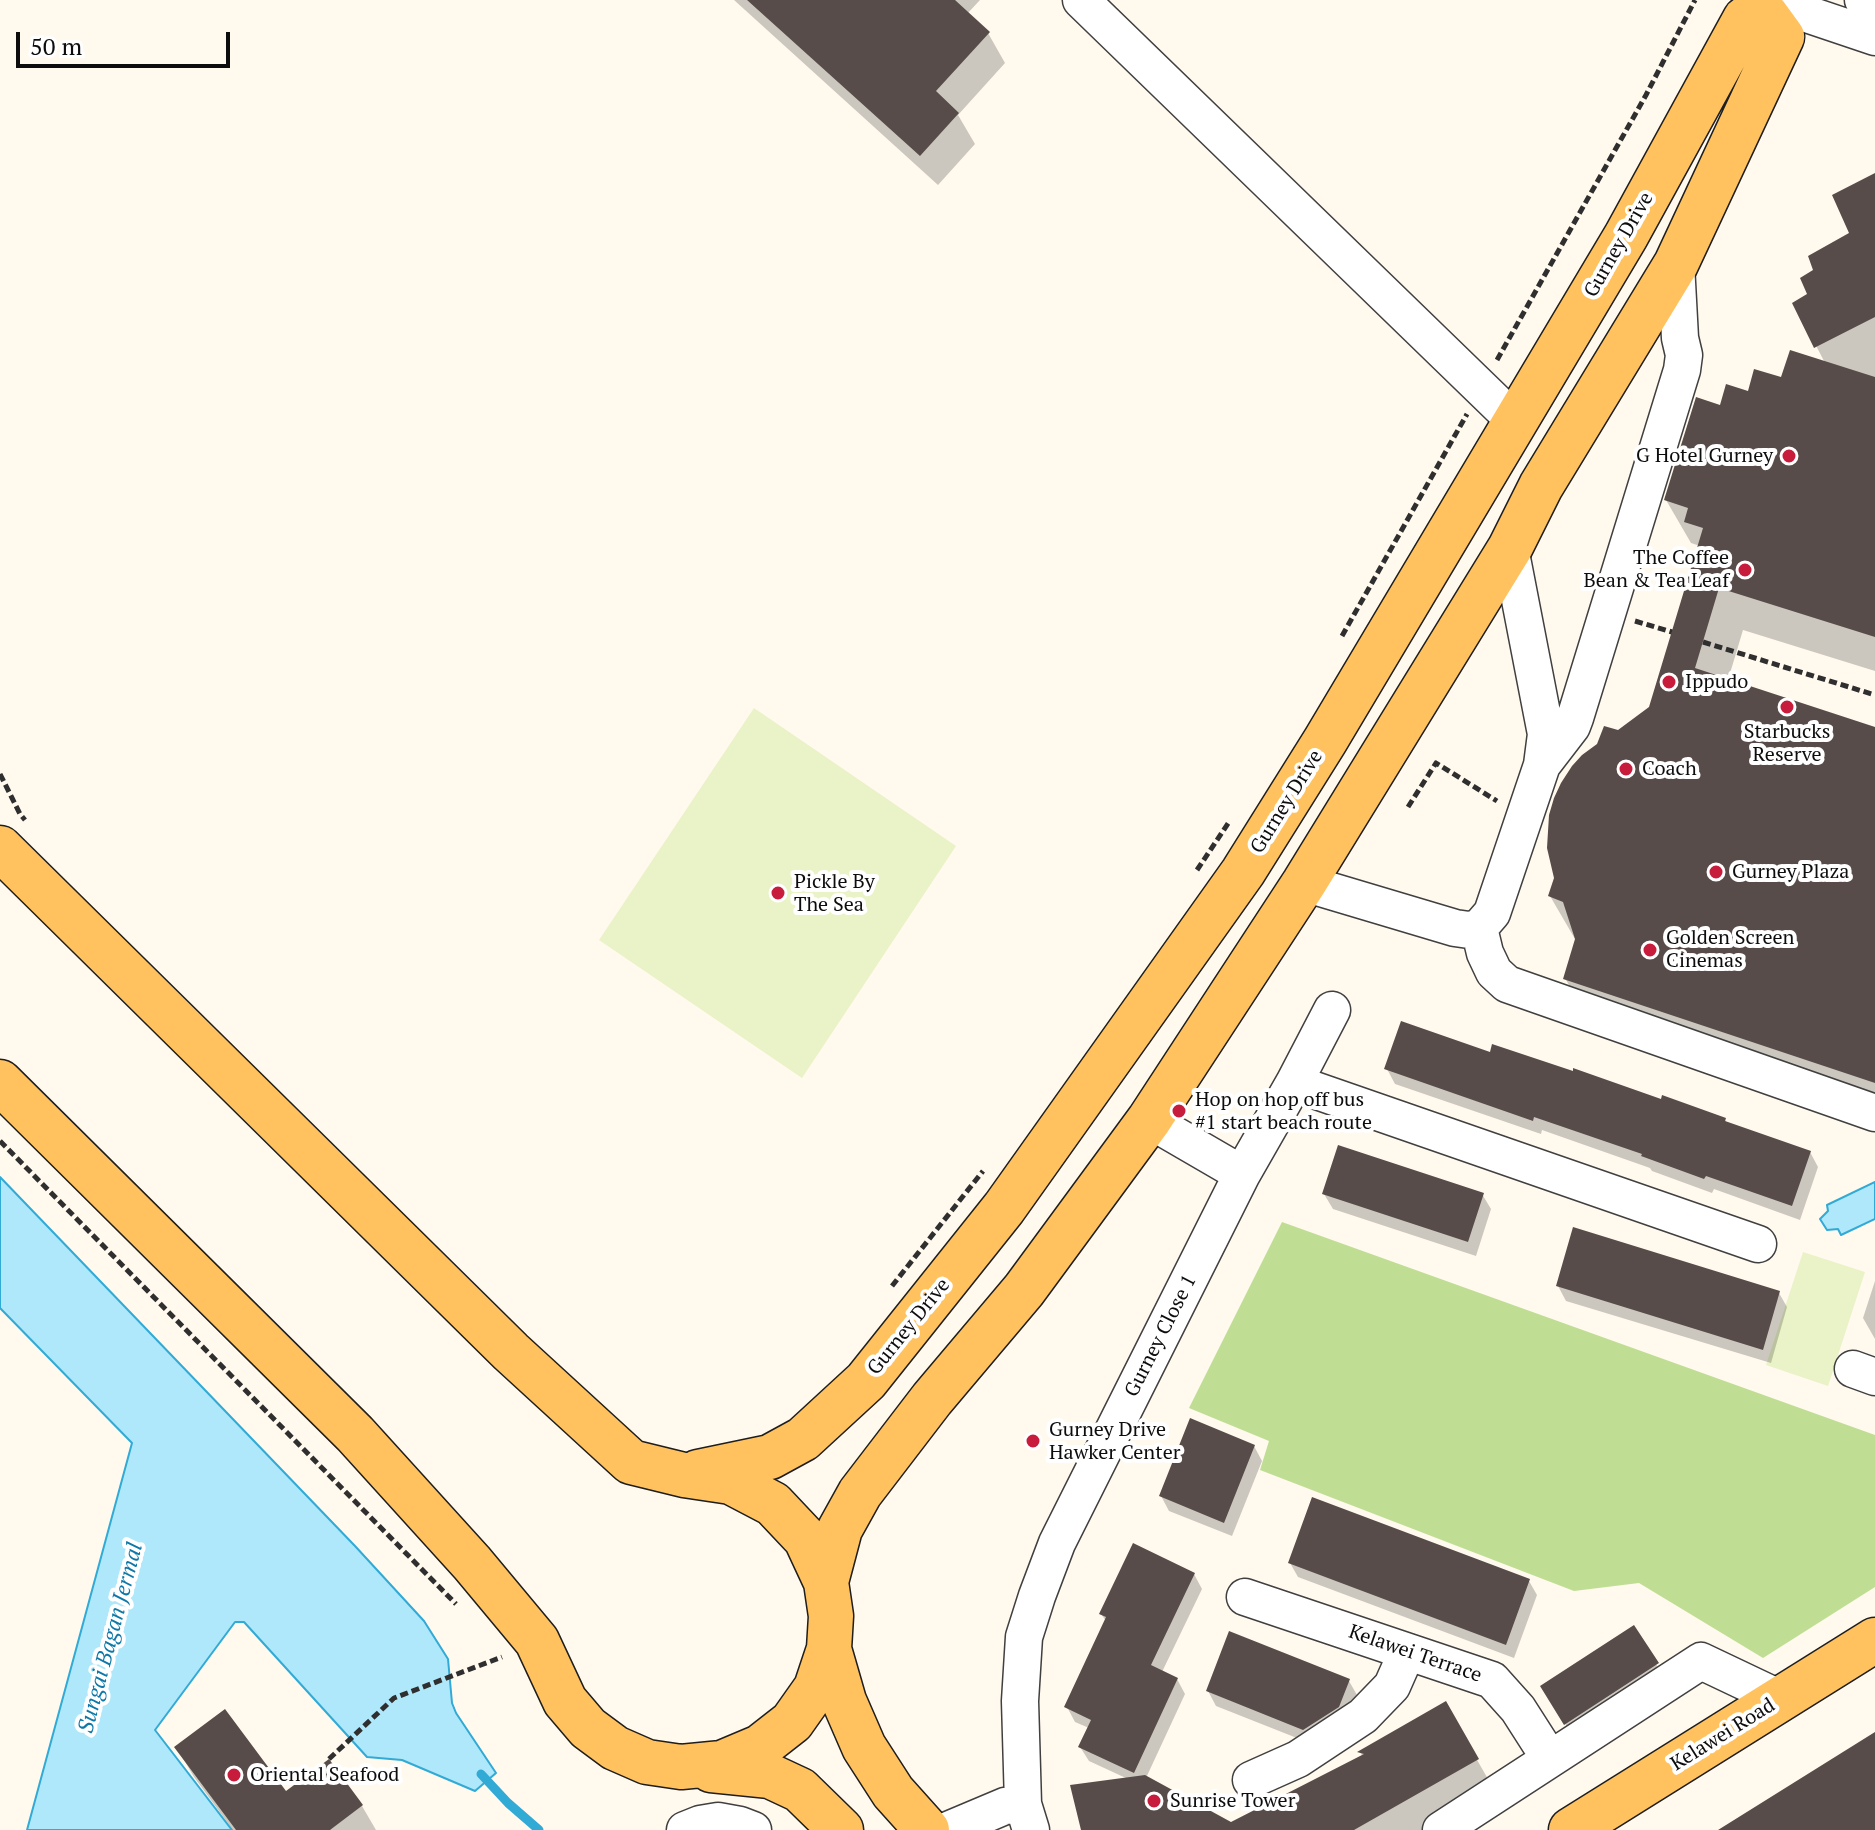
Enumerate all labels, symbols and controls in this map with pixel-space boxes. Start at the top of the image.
scale bar [20,16,234,66]
text: 50 m [30,30,82,62]
street label: Gurney Drive [1579,188,1659,302]
place label: G Hotel Gurney [1636,444,1773,468]
marker: G Hotel Gurney [1780,447,1798,465]
place label: The Coffee Bean & Tea Leaf [1583,546,1729,593]
marker: The Coffee Bean & Tea Leaf [1736,561,1754,579]
place label: Ippudo [1685,670,1748,694]
marker: Ippudo [1660,673,1678,691]
marker: Starbucks Reserve [1778,698,1796,716]
place label: Starbucks Reserve [1744,720,1830,767]
street label: Gurney Drive [1246,746,1328,858]
place label: Coach [1642,757,1697,781]
marker: Coach [1617,760,1635,778]
place label: Gurney Plaza [1732,860,1849,884]
marker: Gurney Plaza [1707,863,1725,881]
place label: Pickle By The Sea [794,870,875,917]
marker: Pickle By The Sea [769,884,787,902]
place label: Golden Screen Cinemas [1666,926,1794,973]
marker: Golden Screen Cinemas [1641,941,1659,959]
place label: Hop on hop off bus #1 start beach route [1195,1088,1372,1135]
marker: Hop on hop off bus #1 start beach route [1170,1102,1188,1120]
street label: Gurney Close 1 [1120,1271,1202,1401]
street label: Gurney Drive [863,1274,955,1380]
place label: Gurney Drive Hawker Center [1049,1418,1180,1465]
marker: Gurney Drive Hawker Center [1024,1432,1042,1450]
water label: Sungai Bagan Jermal [73,1540,149,1736]
street label: Kelawei Terrace [1345,1620,1485,1688]
street label: Kelawei Road [1667,1694,1779,1776]
place label: Oriental Seafood [250,1763,399,1787]
marker: Oriental Seafood [225,1766,243,1784]
place label: Sunrise Tower [1170,1789,1295,1813]
marker: Sunrise Tower [1145,1792,1163,1810]

